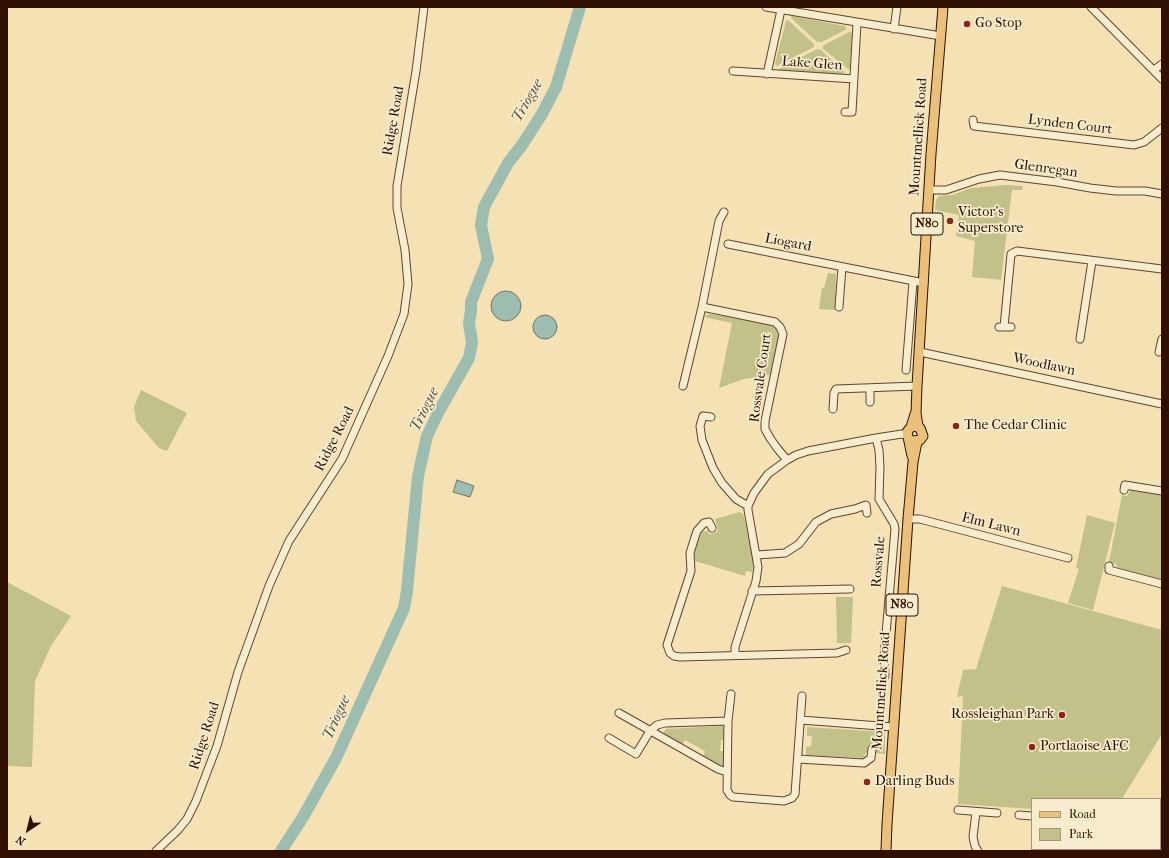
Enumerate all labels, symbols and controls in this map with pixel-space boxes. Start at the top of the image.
place label: Go Stop [975,16,1022,32]
marker: Go Stop [962,19,972,29]
street label: Lake Glen [781,54,843,74]
water label: Triogue [509,76,547,126]
street label: Mountmellick Road [906,77,932,197]
street label: Ridge Road [380,85,408,157]
street label: Lynden Court [1027,112,1113,138]
street label: Glenregan [1013,156,1079,182]
place label: Victor's Superstore [958,205,1024,238]
road number: N80 [911,213,943,235]
marker: Victor's Superstore [945,216,955,226]
street label: Liogard [763,230,813,256]
street label: Rossvale Court [746,332,776,424]
street label: Woodlawn [1011,350,1077,380]
water label: Triogue [407,385,443,435]
street label: Ridge Road [312,404,358,474]
place label: The Cedar Clinic [964,418,1067,434]
marker: The Cedar Clinic [951,421,961,431]
street label: Elm Lawn [960,510,1022,540]
street label: Rossvale [868,536,890,588]
road number: N80 [886,594,918,616]
street label: Mountmellick Road [869,631,895,751]
water label: Triogue [319,693,355,743]
street label: Ridge Road [186,700,224,772]
place label: Rossleighan Park [951,707,1054,723]
marker: Rossleighan Park [1057,710,1067,720]
place label: Portlaoise AFC [1040,739,1129,755]
marker: Portlaoise AFC [1027,742,1037,752]
place label: Darling Buds [875,774,954,790]
marker: Darling Buds [862,777,872,787]
legend [1031,798,1161,850]
text: Road [1069,807,1096,821]
north arrow [8,810,48,850]
text: Park [1069,827,1093,841]
text: N [14,833,28,848]

